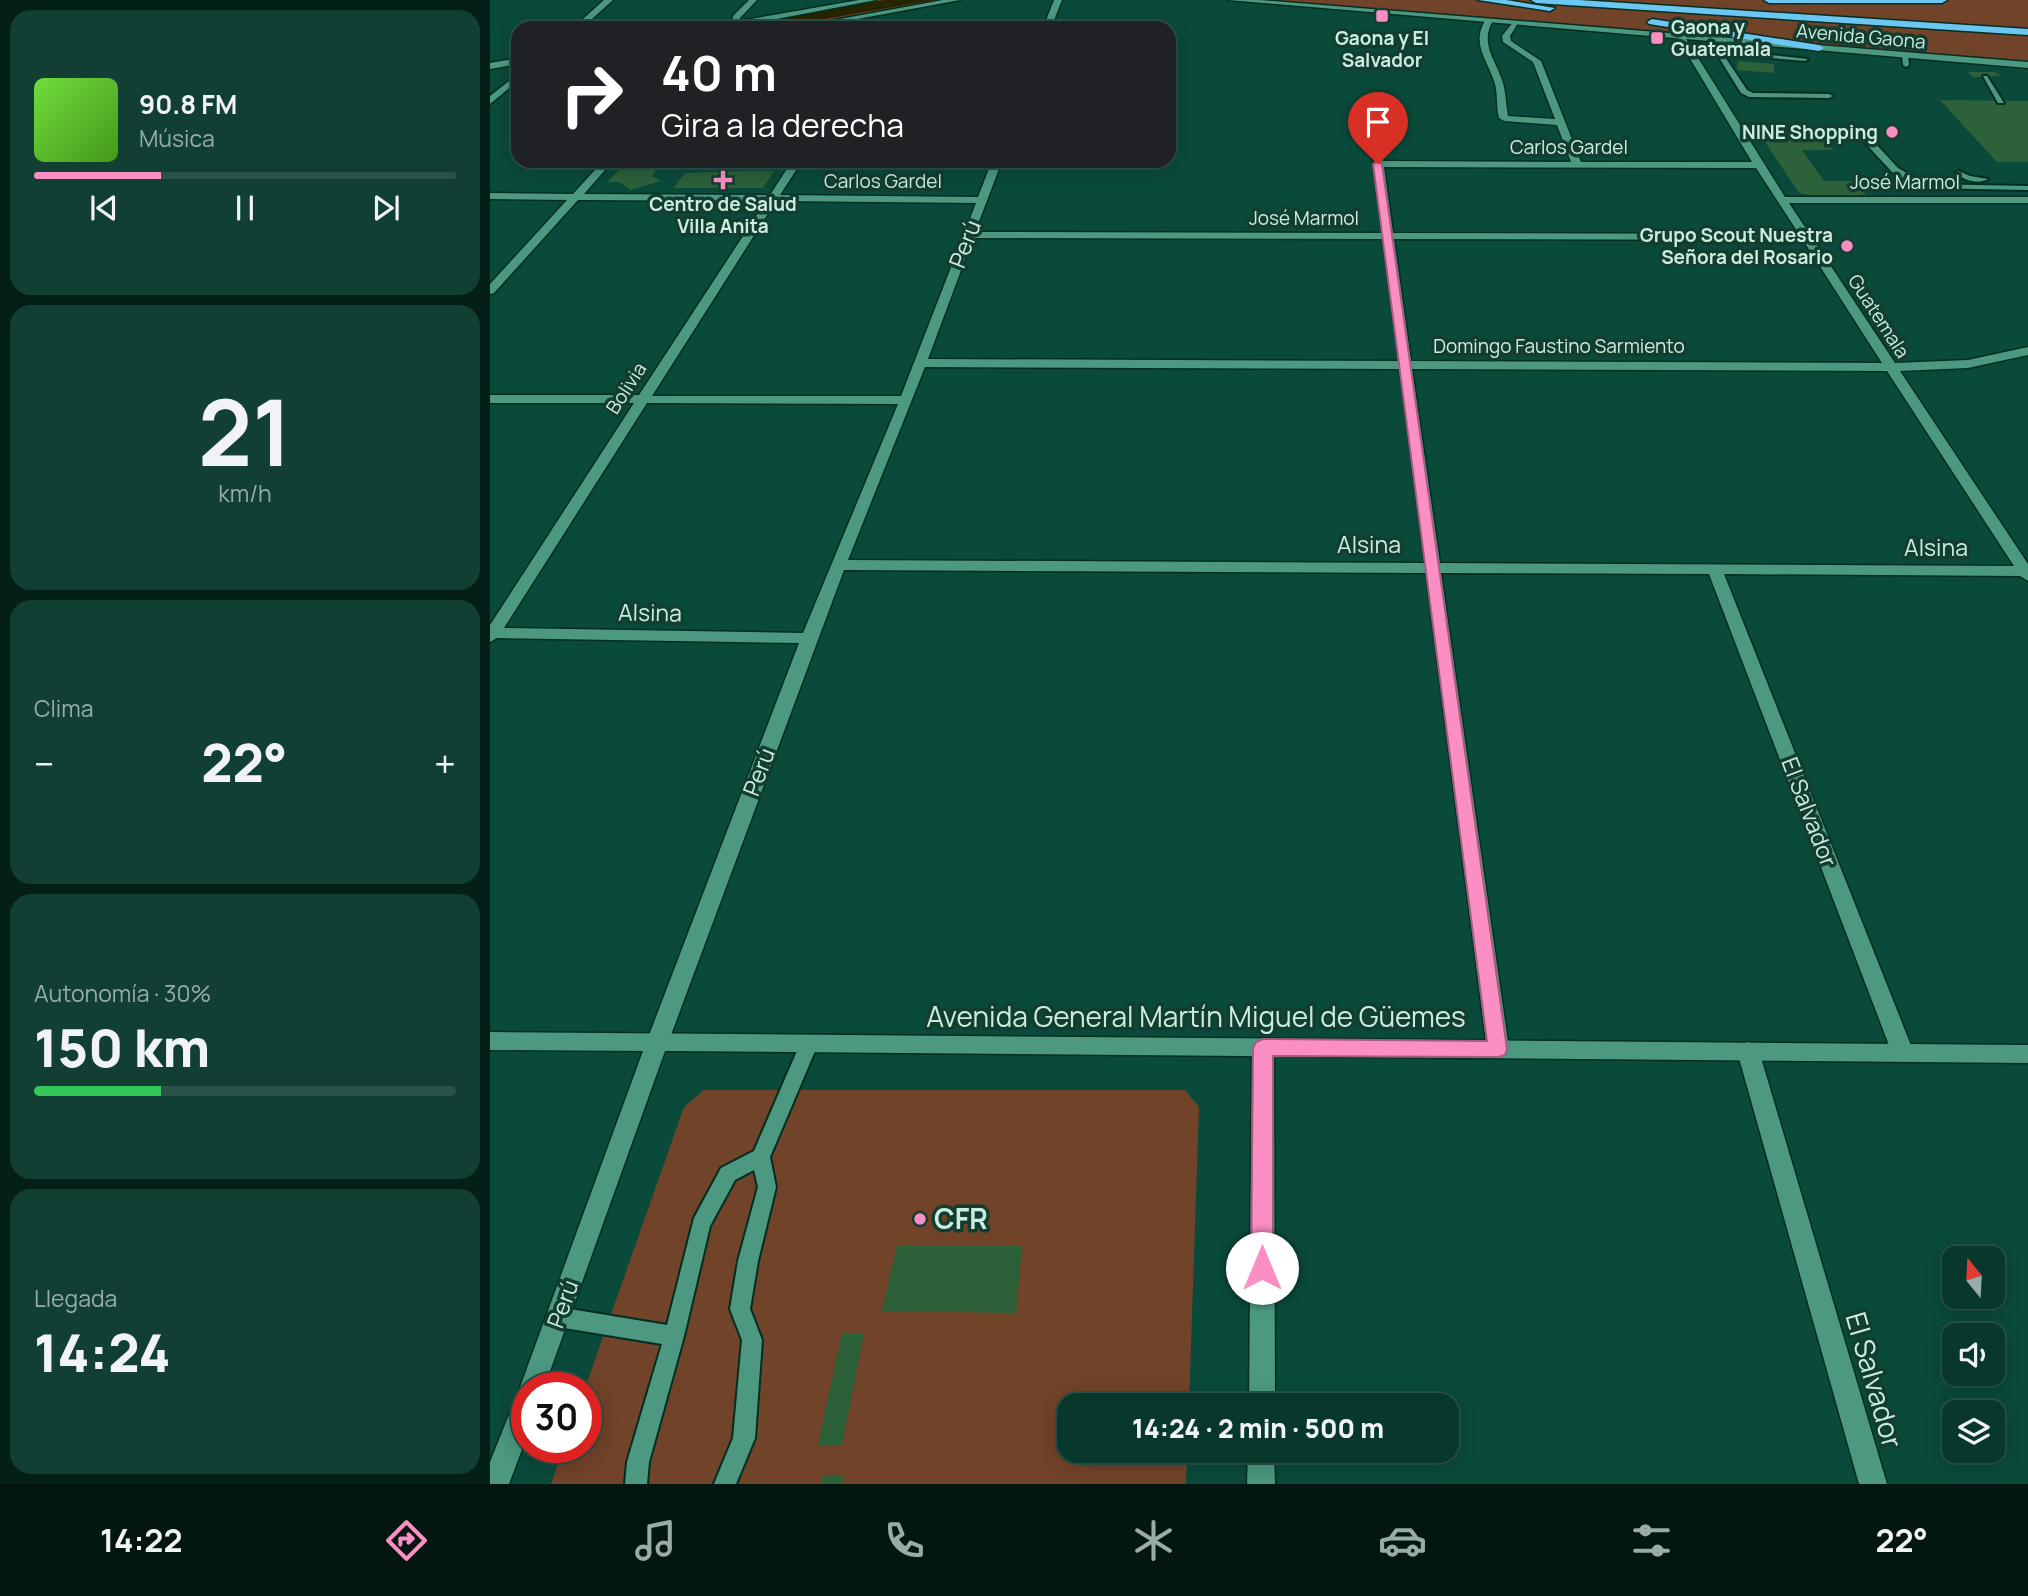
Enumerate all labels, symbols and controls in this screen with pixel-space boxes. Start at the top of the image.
marker: Gaona y El Salvador [1374,8,1390,24]
place label: Gaona y Guatemala [1671,14,1771,62]
street label: Avenida Gaona [1795,17,1927,55]
place label: Gaona y El Salvador [1335,25,1429,73]
marker: Gaona y Guatemala [1649,30,1665,46]
text: 40 m [661,39,777,106]
icon: right [546,49,637,140]
text: 90.8 FM [139,86,237,122]
pin [1348,92,1408,164]
text: Gira a la derecha [661,103,904,147]
icon: arrive [1359,103,1397,141]
place label: NINE Shopping [1742,119,1878,145]
text: Música [139,122,215,154]
marker: NINE Shopping [1884,124,1900,140]
street label: Carlos Gardel [1510,134,1628,160]
street label: Carlos Gardel [824,168,942,194]
street label: José Marmol [1850,169,1960,195]
marker: Centro de Salud Villa Anita [713,170,733,190]
icon: previous [85,189,123,227]
icon: pause [226,189,264,227]
icon: next [367,189,405,227]
place label: Centro de Salud Villa Anita [649,191,797,239]
street label: José Marmol [1249,205,1359,231]
street label: Perú [940,215,988,272]
place label: Grupo Scout Nuestra Señora del Rosario [1640,222,1833,270]
marker: Grupo Scout Nuestra Señora del Rosario [1839,238,1855,254]
street label: Guatemala [1842,269,1916,363]
street label: Domingo Faustino Sarmiento [1433,333,1685,359]
street label: Bolivia [600,357,652,419]
text: 21 [198,369,292,493]
text: km/h [218,477,272,509]
street label: Alsina [1337,528,1401,560]
street label: Alsina [1904,531,1968,563]
street label: Alsina [618,595,682,629]
text: Clima [34,692,93,724]
text: 22° [201,727,287,798]
text: − [34,737,55,789]
text: + [434,737,456,789]
street label: Perú [734,743,782,800]
street label: El Salvador [1774,752,1845,871]
text: Autonomía · 30% [34,977,211,1009]
street label: Avenida General Martín Miguel de Güemes [926,997,1466,1035]
text: 150 km [34,1012,210,1083]
place label: CFR [934,1199,988,1237]
marker: CFR [912,1211,928,1227]
position arrow [1225,1231,1299,1305]
north arrow [1942,1246,2006,1309]
map controls [1942,1246,2005,1463]
street label: Perú [539,1275,586,1332]
text: Llegada [34,1282,117,1314]
street label: El Salvador [1837,1307,1912,1452]
text: 14:24 [34,1317,171,1388]
button: sound [1942,1323,2005,1386]
speed limit sign: 30 [511,1372,602,1463]
button: layers [1942,1400,2005,1463]
text: 14:24 · 2 min · 500 m [1132,1410,1384,1446]
icon: directions [382,1516,431,1565]
icon: music [631,1516,680,1565]
icon: phone [880,1516,929,1565]
icon: climate [1129,1516,1178,1565]
icon: car [1378,1516,1427,1565]
icon: filters [1627,1516,1676,1565]
text: 14:22 [100,1518,182,1562]
text: 22° [1876,1518,1928,1562]

